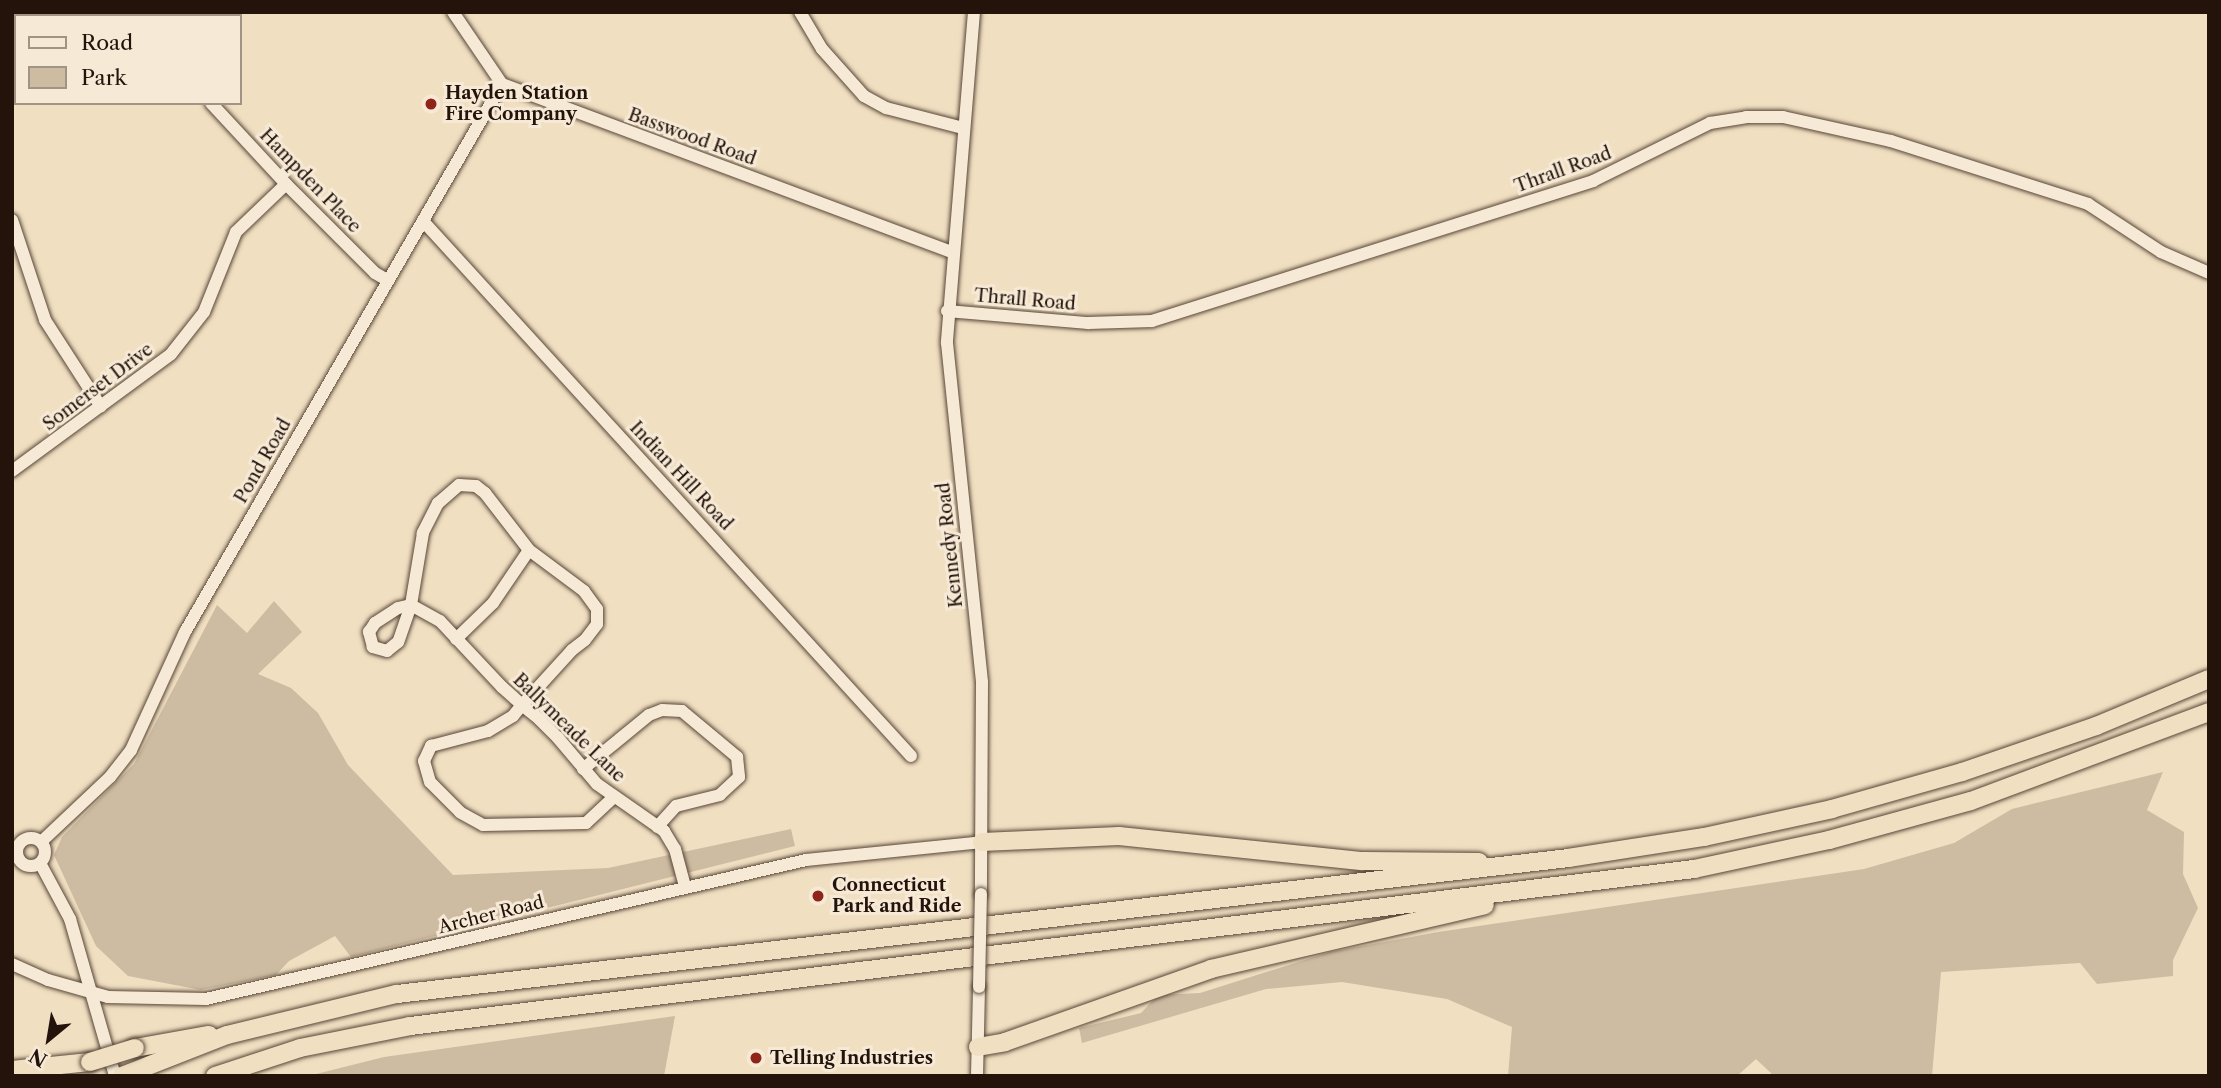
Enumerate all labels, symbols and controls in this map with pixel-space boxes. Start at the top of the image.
legend [14,14,242,105]
text: Road [81,30,133,55]
text: Park [81,65,127,90]
place label: Hayden Station Fire Company [445,83,588,126]
marker: Hayden Station Fire Company [423,96,439,112]
street label: Basswood Road [625,104,759,170]
street label: Hampden Place [255,125,365,237]
street label: Thrall Road [1512,142,1614,198]
street label: Thrall Road [973,285,1077,315]
street label: Somerset Drive [39,339,157,435]
street label: Pond Road [230,415,296,507]
street label: Indian Hill Road [625,417,737,535]
street label: Kennedy Road [933,481,967,609]
street label: Ballymeade Lane [508,669,630,787]
place label: Connecticut Park and Ride [832,875,962,917]
marker: Connecticut Park and Ride [810,888,826,904]
street label: Archer Road [436,891,546,939]
north arrow [14,1004,84,1074]
text: N [25,1044,51,1072]
place label: Telling Industries [770,1047,933,1069]
marker: Telling Industries [748,1050,764,1066]

